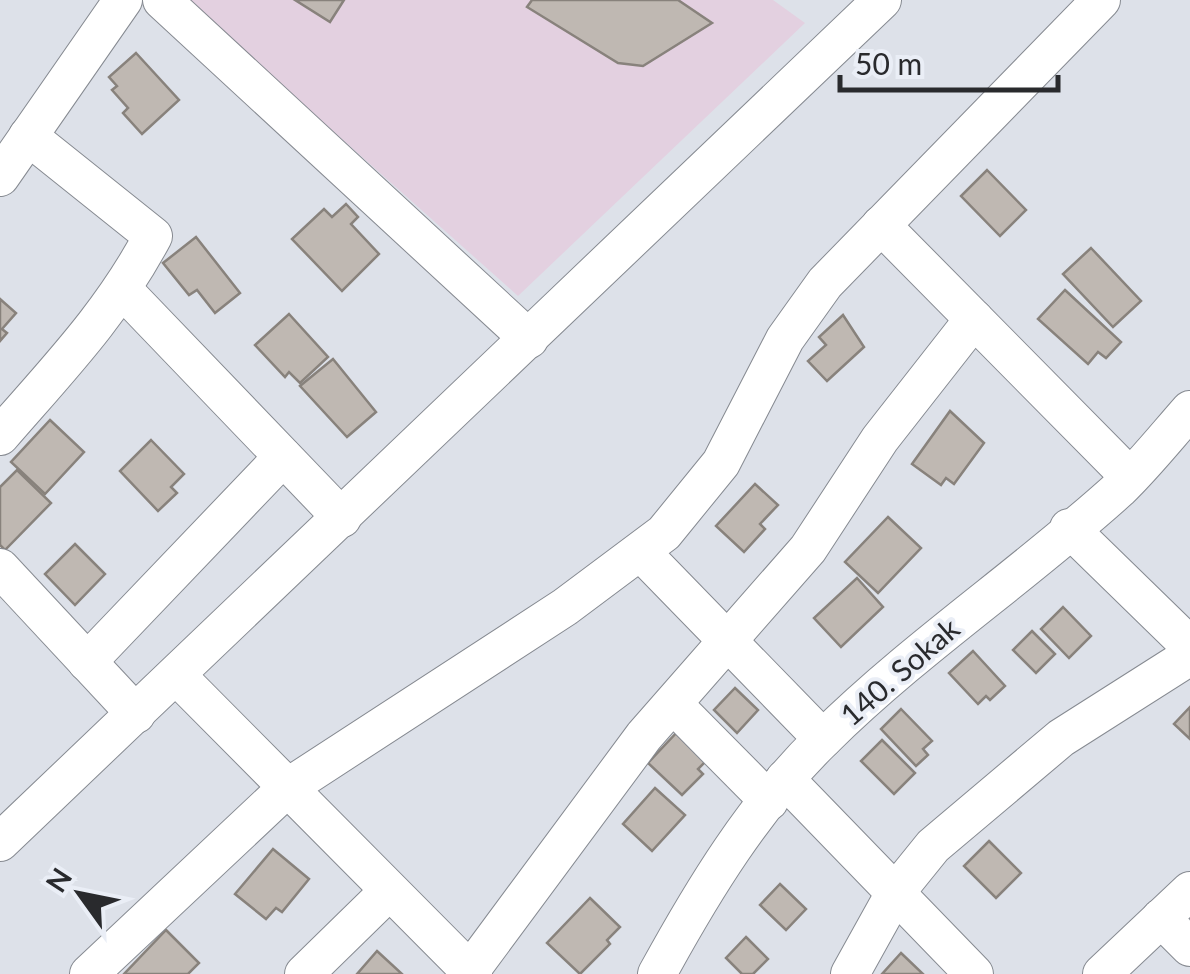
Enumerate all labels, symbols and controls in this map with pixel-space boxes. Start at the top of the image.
scale bar [840,30,1058,92]
text: 50 m [855,45,922,81]
street label: 140. Sokak [832,609,966,732]
north arrow [30,844,130,944]
text: N [38,862,78,898]

